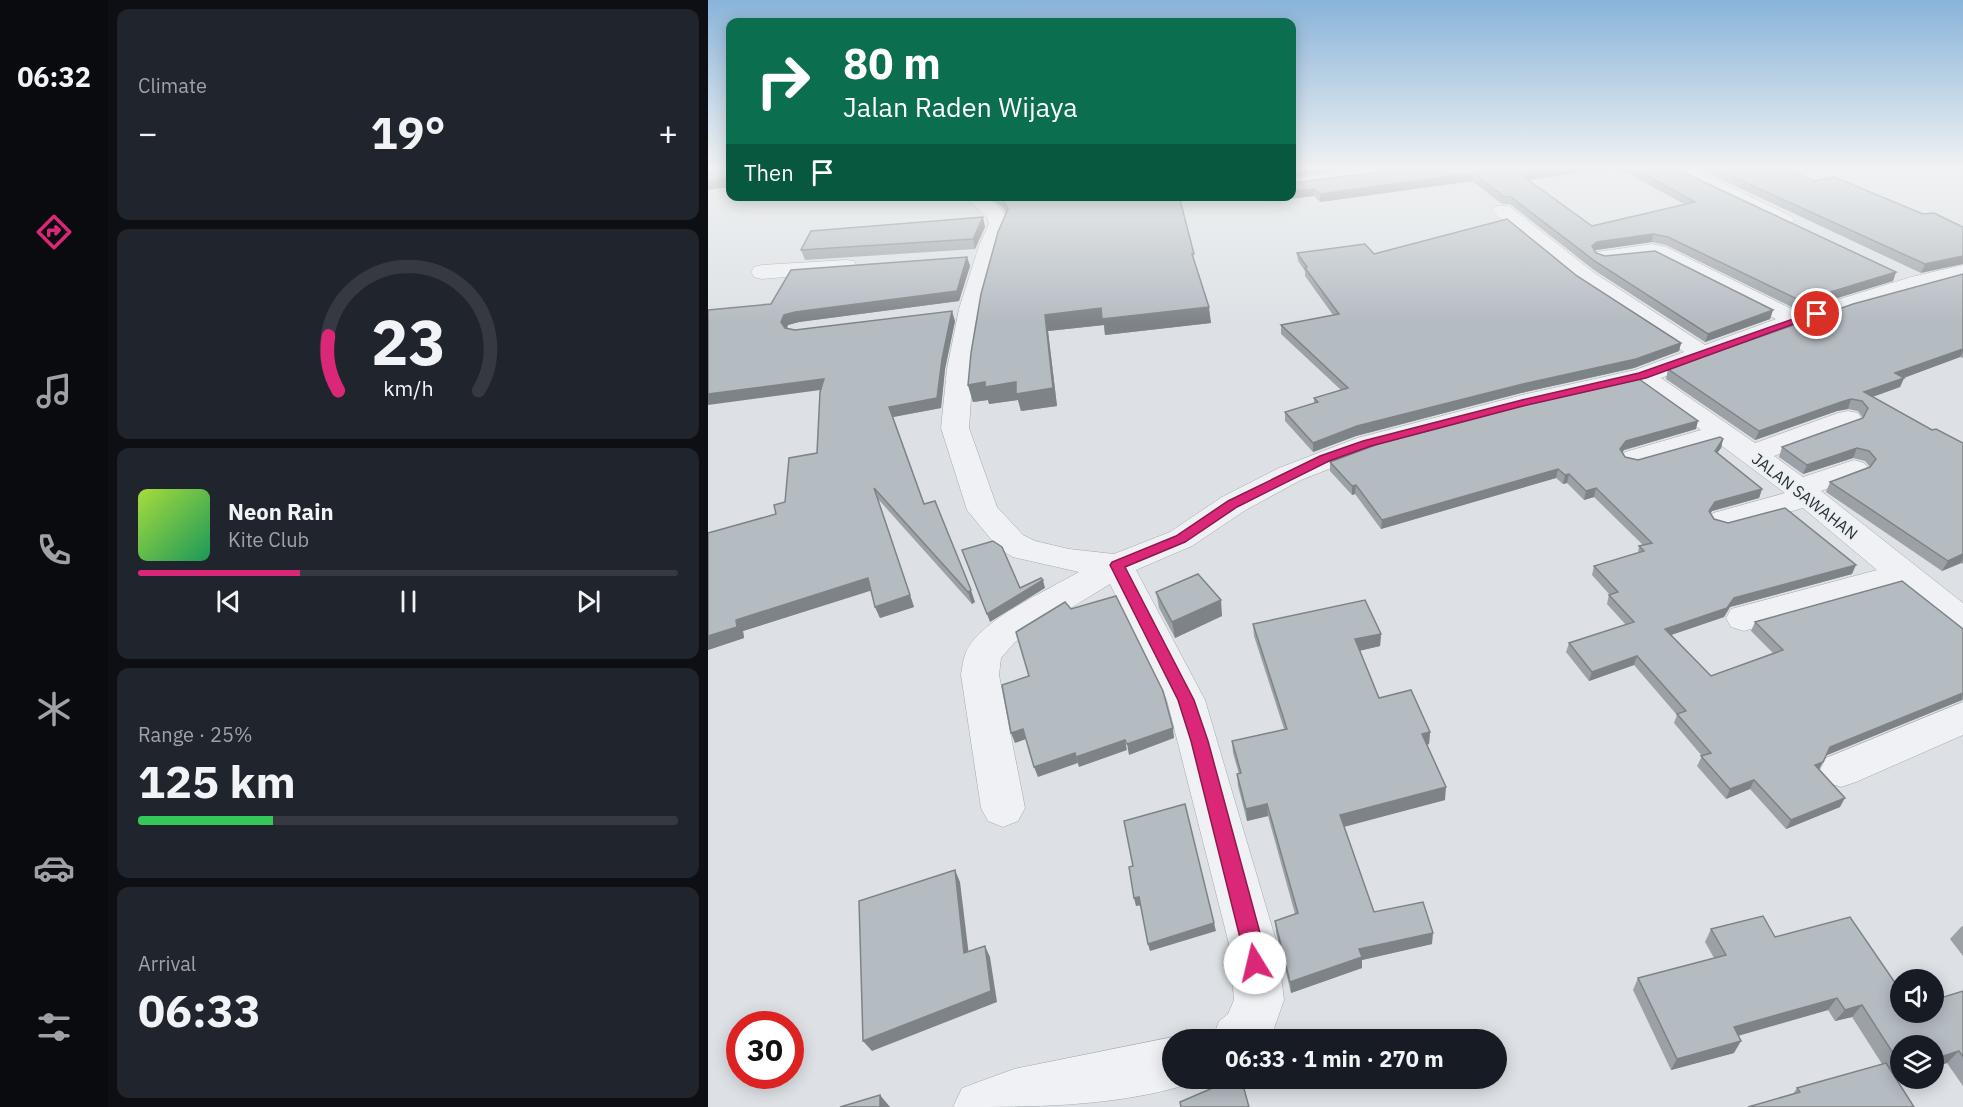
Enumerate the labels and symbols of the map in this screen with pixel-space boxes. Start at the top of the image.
pin [1791,288,1842,339]
street label: JALAN SAWAHAN [1748,448,1862,544]
position arrow [1223,931,1287,995]
speed limit sign: 30 [726,1011,804,1089]

